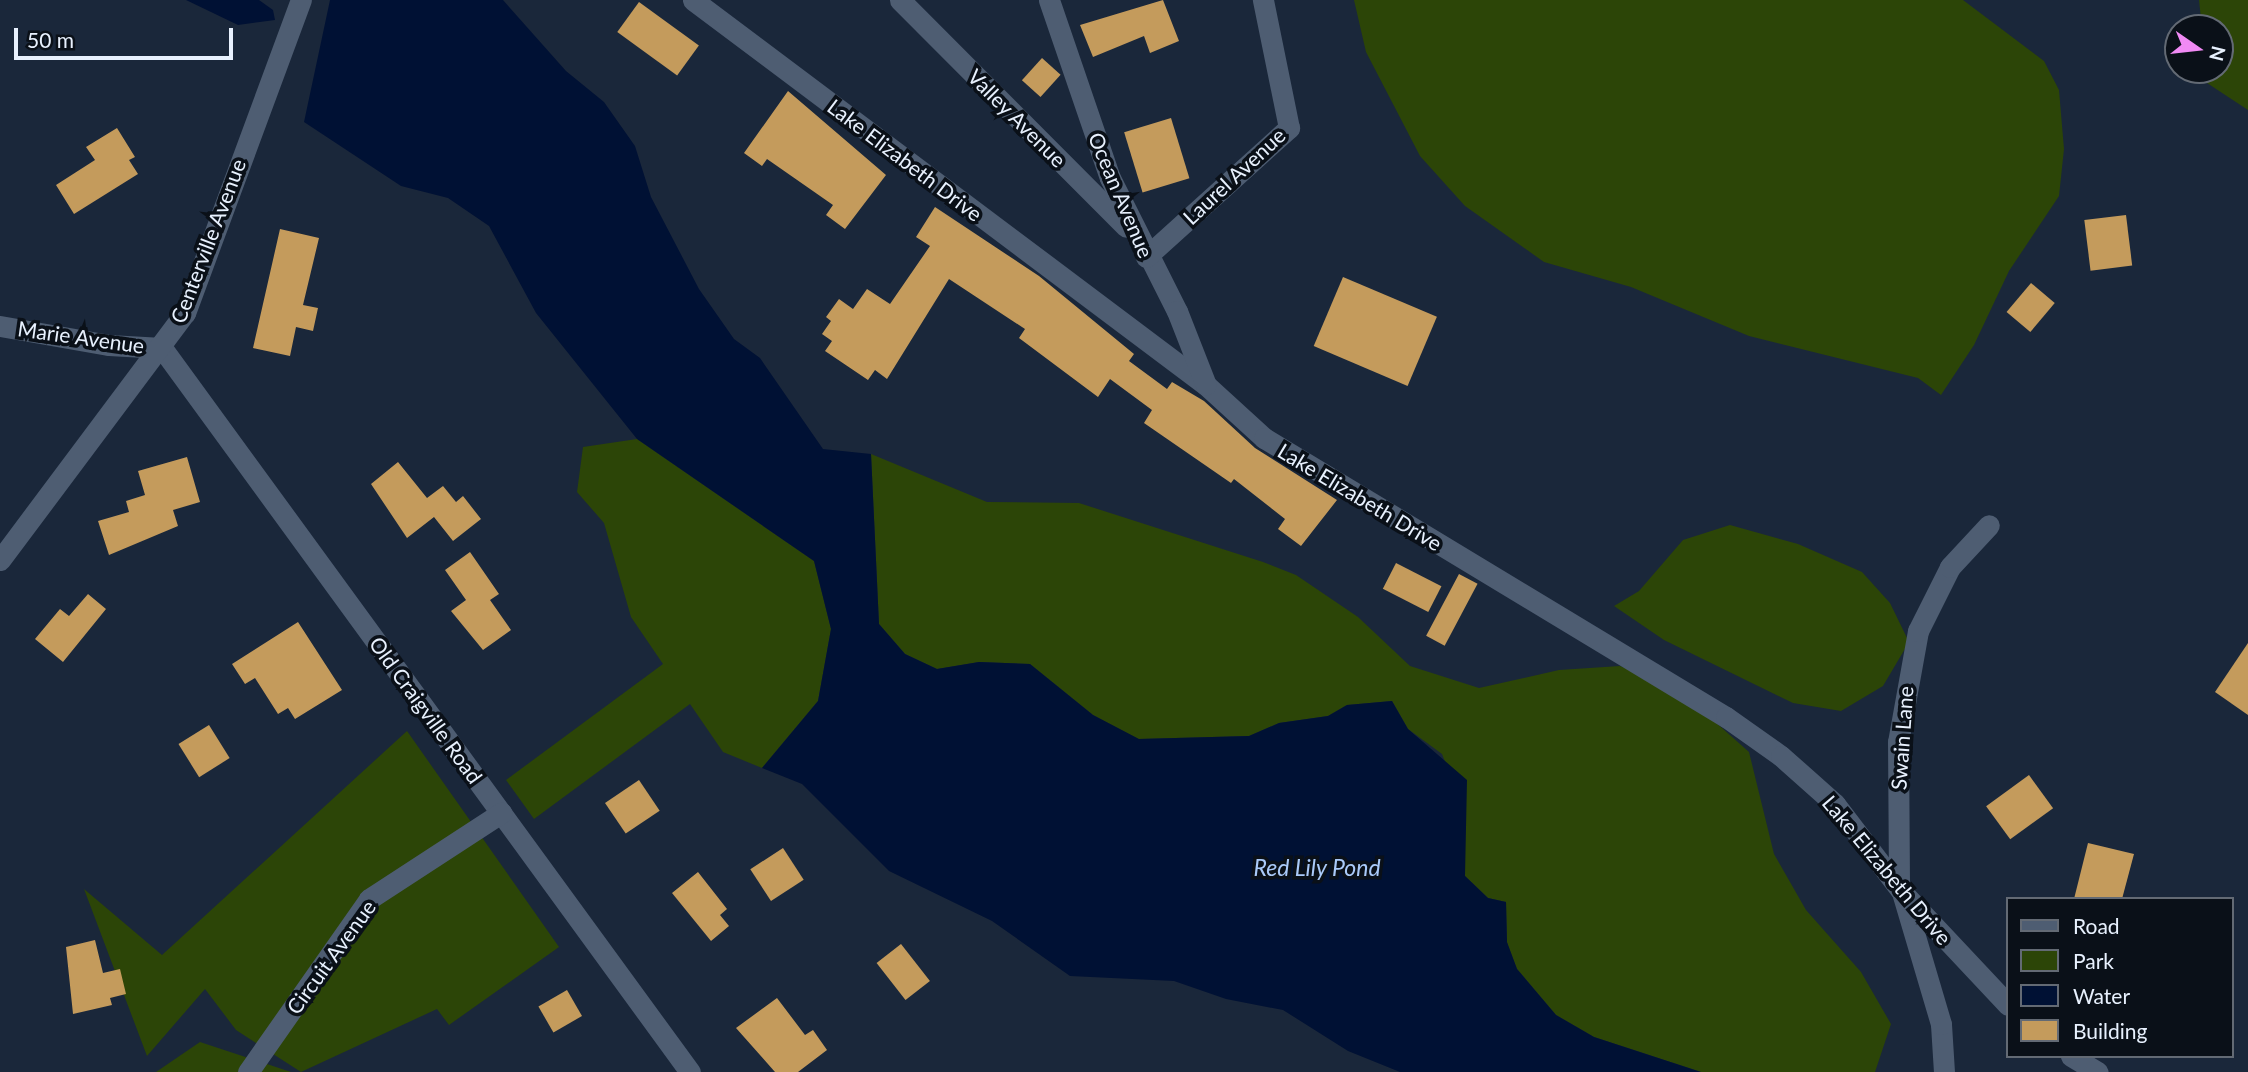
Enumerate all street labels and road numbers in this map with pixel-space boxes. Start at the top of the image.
street label: Valley Avenue [962,63,1072,173]
street label: Lake Elizabeth Drive [823,94,987,226]
street label: Laurel Avenue [1177,122,1291,230]
street label: Ocean Avenue [1083,128,1159,262]
street label: Centerville Avenue [165,155,251,327]
street label: Marie Avenue [16,316,146,358]
street label: Lake Elizabeth Drive [1273,438,1447,556]
street label: Old Craigville Road [364,632,488,788]
street label: Swain Lane [1886,685,1918,791]
street label: Lake Elizabeth Drive [1817,790,1957,950]
street label: Circuit Avenue [281,895,381,1019]

